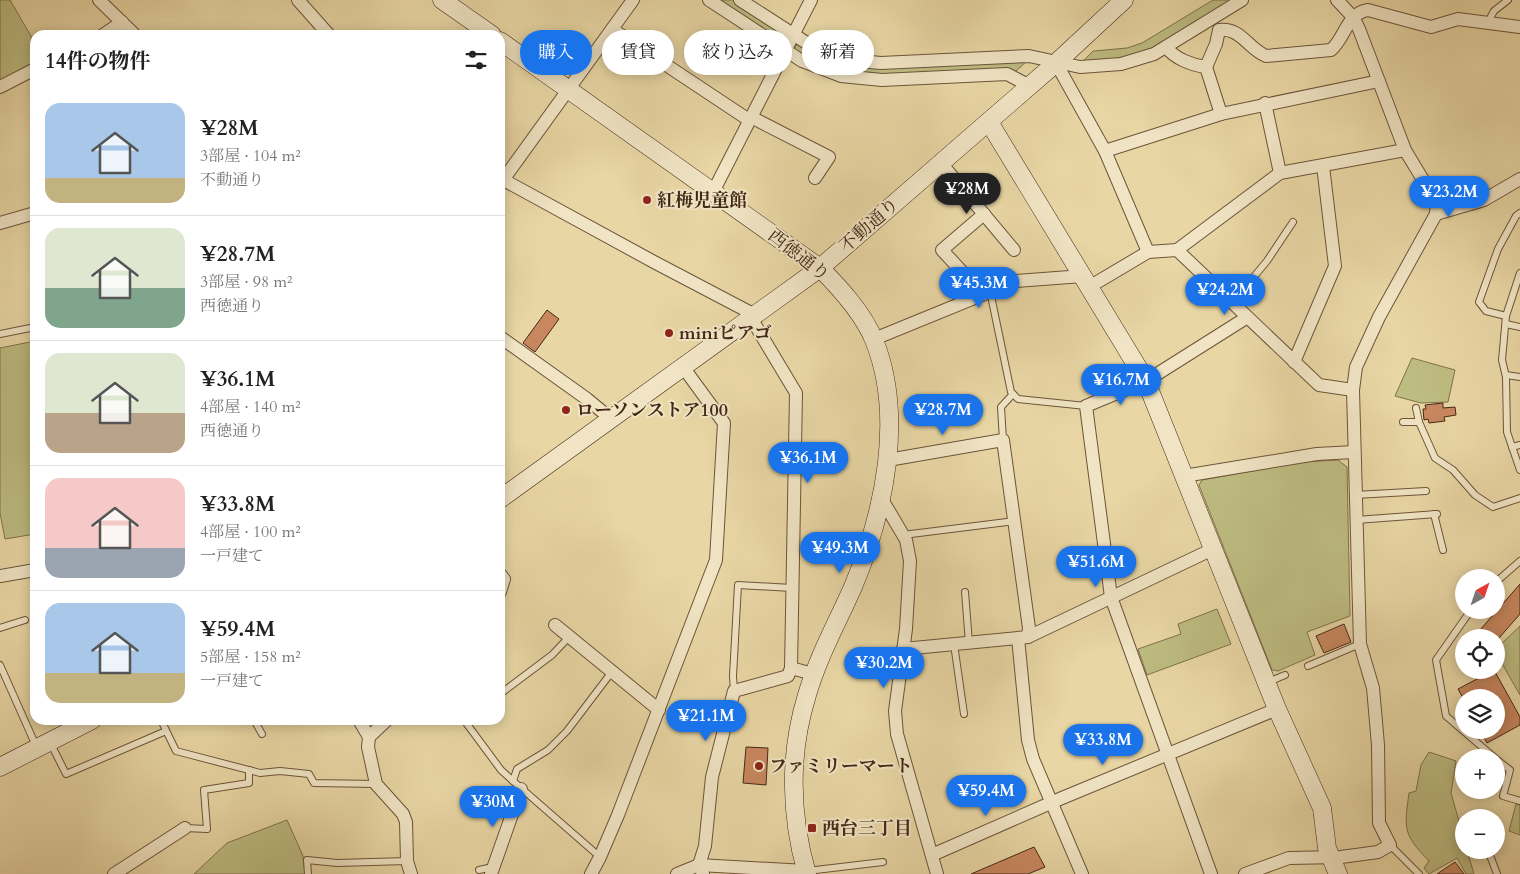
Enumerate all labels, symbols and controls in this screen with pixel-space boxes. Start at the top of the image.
chip: 購入 [520,30,592,75]
chip: 賃貸 [602,30,674,75]
chip: 絞り込み [684,30,792,75]
chip: 新着 [802,30,874,75]
icon: filters [462,46,490,74]
text: 14件の物件 [45,47,151,76]
text: ¥28M [200,114,259,143]
icon: home [85,123,145,183]
text: 3部屋 · 104 m² [200,145,301,167]
text: 不動通り [200,169,264,191]
pin: ¥28M [937,172,997,215]
pin: ¥23.2M [1408,176,1490,218]
text: ¥28M [945,178,989,200]
text: ¥23.2M [1420,181,1478,203]
place label: 紅梅児童館 [657,188,747,213]
street label: 不動通り [834,192,905,258]
marker: 紅梅児童館 [641,194,653,206]
street label: 西徳通り [763,223,835,287]
text: ¥28.7M [200,240,276,269]
icon: home [85,248,145,308]
pin: ¥45.3M [938,266,1020,309]
text: 3部屋 · 98 m² [200,271,292,293]
text: ¥45.3M [950,272,1008,294]
pin: ¥24.2M [1184,274,1266,316]
text: ¥24.2M [1196,279,1254,301]
text: 西徳通り [200,295,264,317]
place label: miniピアゴ [679,321,772,346]
marker: miniピアゴ [663,327,675,339]
pin: ¥16.7M [1080,364,1162,406]
text: ¥36.1M [200,365,276,394]
text: ¥16.7M [1092,369,1150,391]
icon: home [85,373,145,433]
pin: ¥28.7M [902,394,984,436]
text: 4部屋 · 140 m² [200,396,301,418]
place label: ローソンストア100 [576,398,728,423]
text: ¥28.7M [914,399,972,421]
marker: ローソンストア100 [560,404,572,416]
text: 西徳通り [200,420,264,442]
pin: ¥36.1M [767,442,849,484]
text: ¥36.1M [779,447,837,469]
text: ¥33.8M [200,490,276,519]
icon: home [85,498,145,558]
text: 4部屋 · 100 m² [200,521,301,543]
pin: ¥49.3M [799,532,881,574]
text: ¥49.3M [811,537,869,559]
text: 一戸建て [200,545,264,567]
pin: ¥51.6M [1055,546,1137,588]
text: ¥51.6M [1067,551,1125,573]
north arrow [1455,569,1505,619]
map controls [1455,569,1505,859]
text: ¥59.4M [200,615,276,644]
icon: home [85,623,145,683]
button: locate [1455,629,1505,679]
text: 5部屋 · 158 m² [200,646,301,668]
pin: ¥30.2M [843,646,925,689]
text: ¥30.2M [855,652,913,674]
text: 一戸建て [200,670,264,692]
button: layers [1455,689,1505,739]
pin: ¥21.1M [665,700,747,742]
text: ¥21.1M [677,705,735,727]
pin: ¥33.8M [1062,724,1144,766]
text: ¥33.8M [1074,729,1132,751]
button: + [1455,749,1505,799]
place label: ファミリーマート [769,754,913,779]
marker: ファミリーマート [753,760,765,772]
pin: ¥59.4M [945,774,1027,817]
text: ¥59.4M [957,780,1015,802]
pin: ¥30M [463,786,523,828]
text: ¥30M [471,791,515,813]
button: − [1455,809,1505,859]
place label: 西台三丁目 [822,816,912,841]
marker: 西台三丁目 [806,822,818,834]

